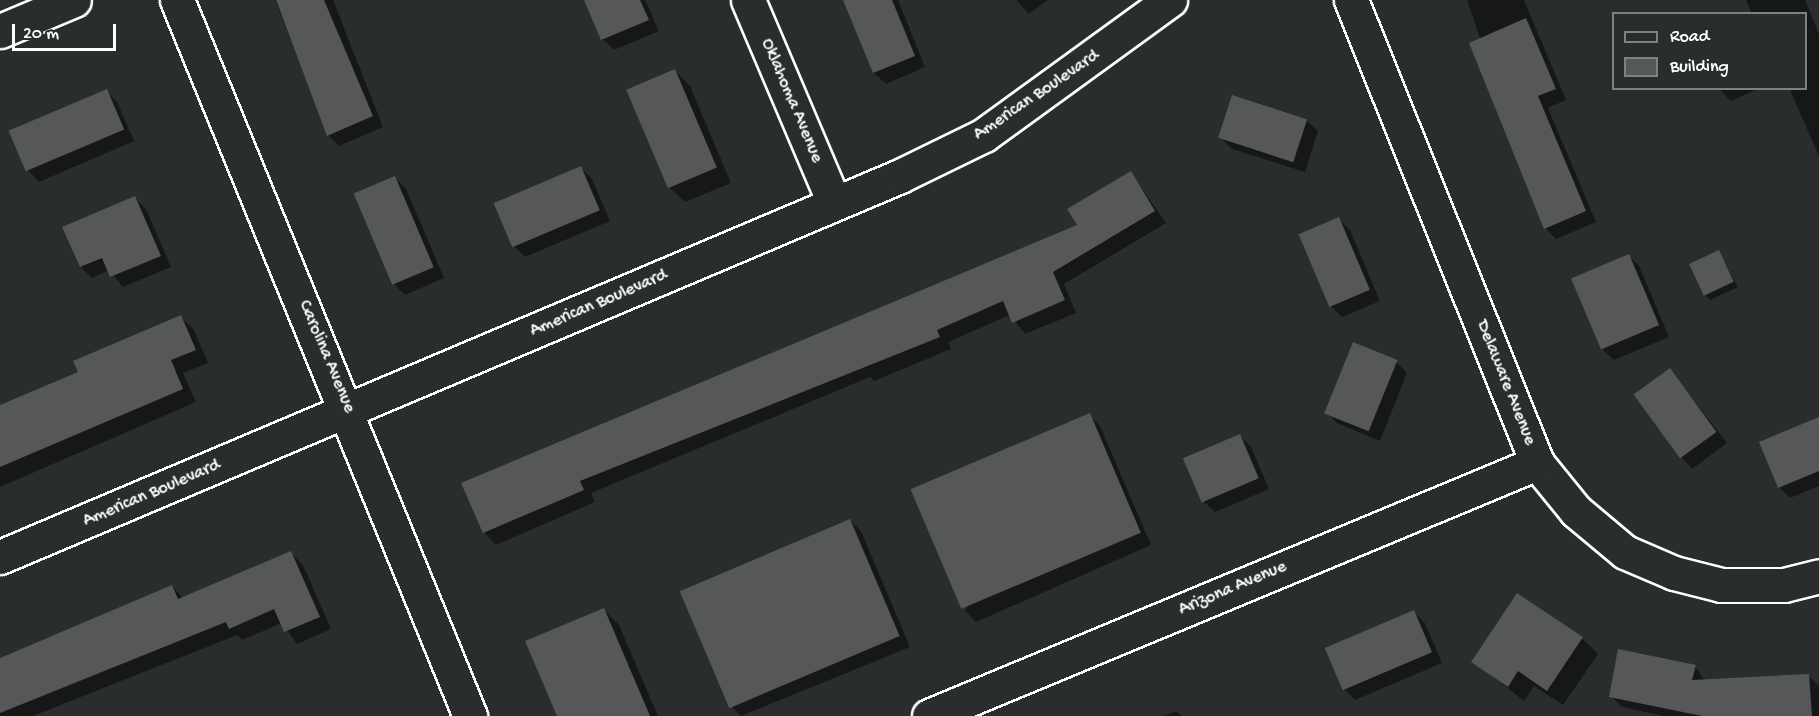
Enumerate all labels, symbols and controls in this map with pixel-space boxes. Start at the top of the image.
scale bar [15,12,118,50]
legend [1612,12,1807,90]
text: 20 m [23,24,59,45]
text: Road [1670,27,1709,48]
street label: Oklahoma Avenue [755,36,827,166]
street label: American Boulevard [970,46,1104,146]
text: Building [1670,57,1729,78]
street label: American Boulevard [527,265,671,343]
street label: Carolina Avenue [293,297,359,417]
street label: Delaware Avenue [1470,317,1540,449]
street label: American Boulevard [80,455,224,533]
street label: Arizona Avenue [1176,557,1290,621]

